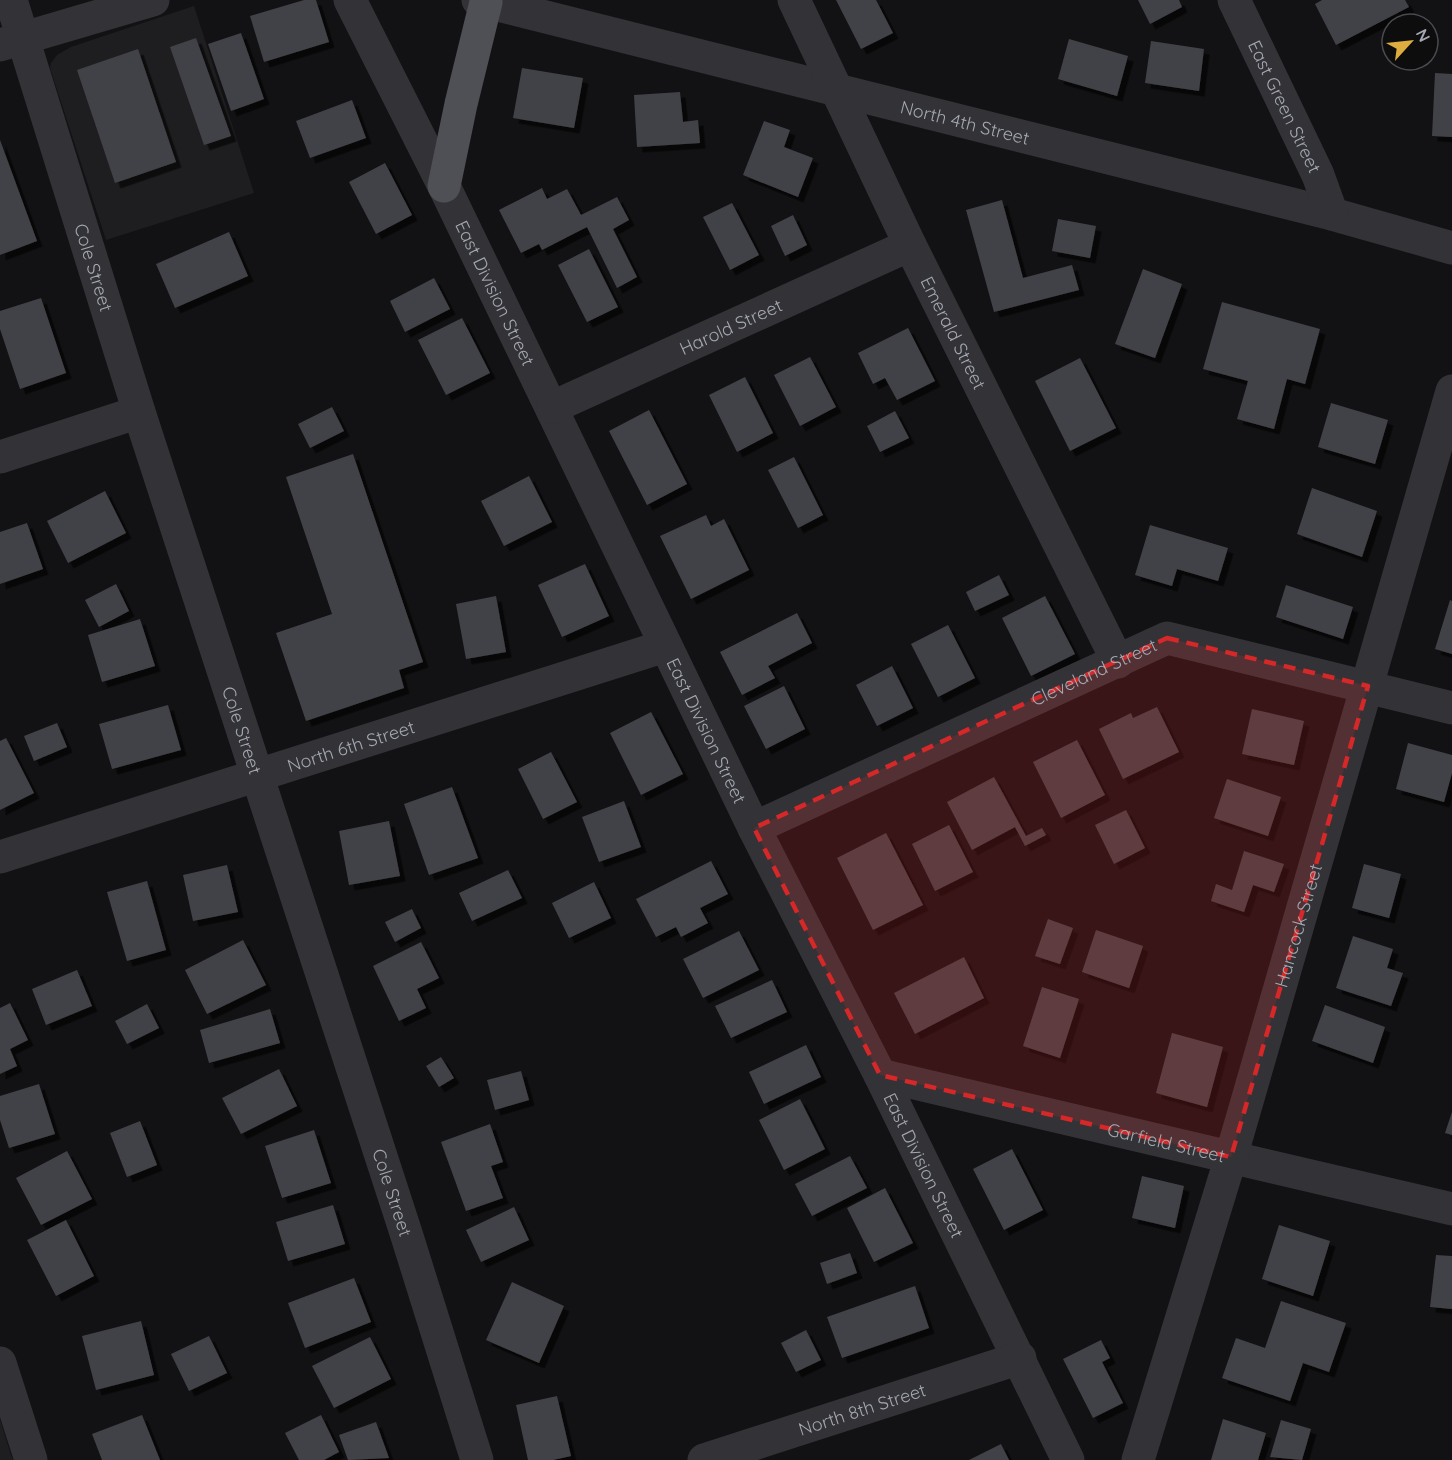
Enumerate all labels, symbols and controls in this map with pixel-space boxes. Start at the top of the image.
north arrow [1380,12,1440,72]
text: N [1412,25,1435,45]
street label: East Green Street [1243,36,1327,177]
street label: North 4th Street [898,95,1032,149]
street label: East Division Street [451,216,540,369]
street label: Cole Street [70,221,119,314]
street label: Emerald Street [916,272,992,393]
street label: Harold Street [676,293,786,360]
street label: Cleveland Street [1027,633,1160,711]
street label: East Division Street [662,654,752,807]
street label: Cole Street [217,683,267,777]
street label: North 6th Street [284,715,417,777]
street label: Hancock Street [1269,861,1327,990]
street label: East Division Street [879,1089,969,1242]
street label: Garfield Street [1105,1117,1227,1167]
street label: Cole Street [368,1146,418,1239]
street label: North 8th Street [795,1378,929,1440]

